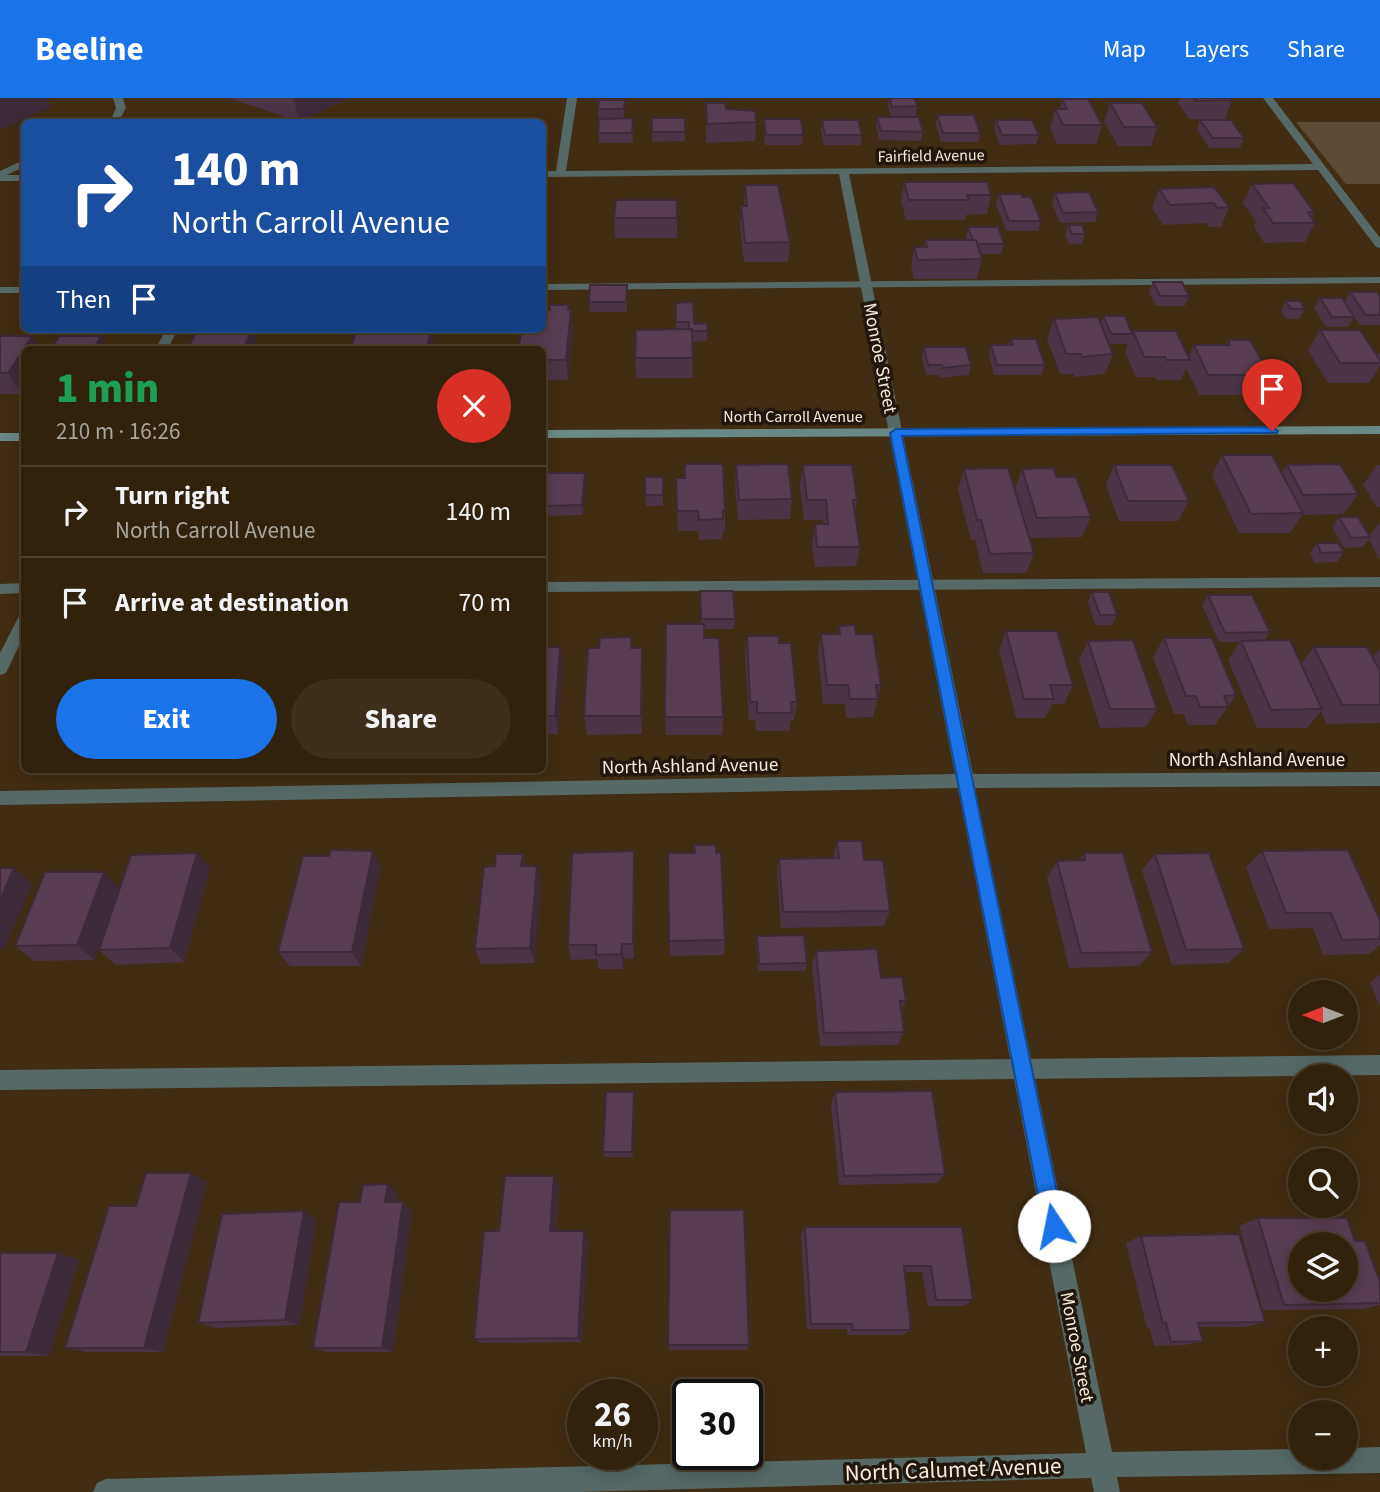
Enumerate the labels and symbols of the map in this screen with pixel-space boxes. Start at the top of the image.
street label: Fairfield Avenue [877,144,985,168]
street label: Monroe Street [856,301,904,416]
pin [1242,359,1302,431]
street label: North Carroll Avenue [723,406,863,428]
street label: North Ashland Avenue [1169,747,1345,774]
street label: North Ashland Avenue [602,751,779,782]
north arrow [1288,980,1358,1050]
position arrow [1017,1189,1091,1263]
street label: Monroe Street [1053,1290,1101,1405]
speed limit sign: 30 [672,1379,763,1470]
street label: North Calumet Avenue [844,1449,1062,1490]

